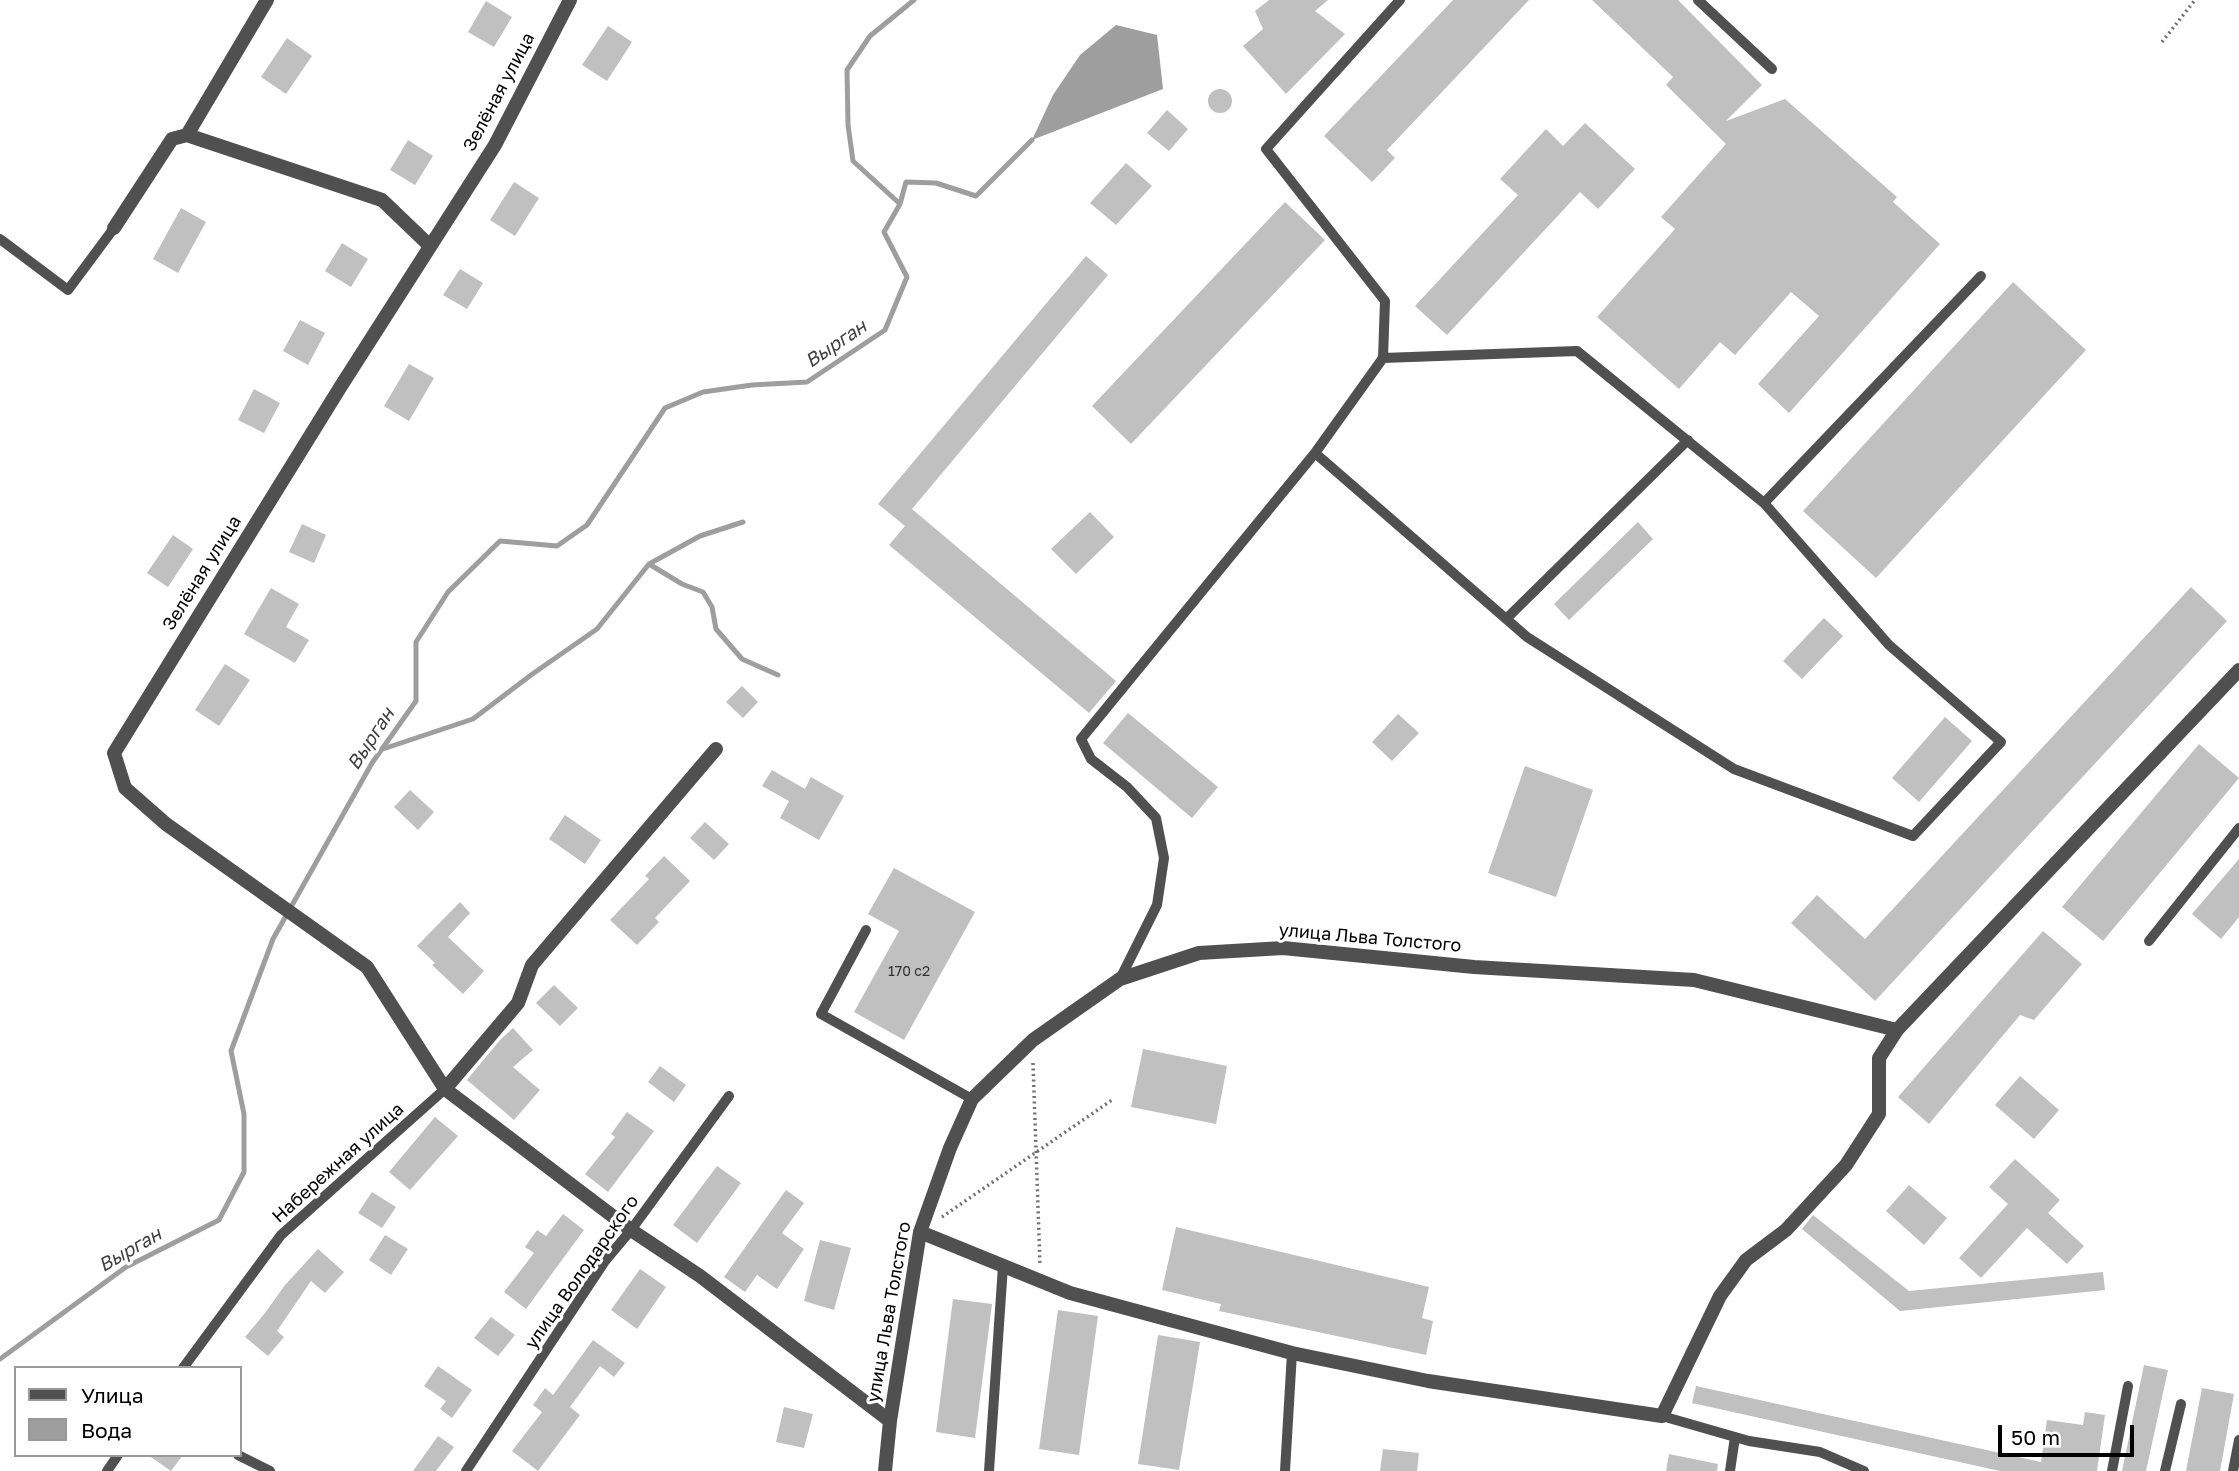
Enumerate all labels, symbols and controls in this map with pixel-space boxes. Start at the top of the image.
street label: Зелёная улица [459,29,539,155]
water label: Вырган [801,315,871,373]
street label: Зелёная улица [158,512,246,634]
water label: Вырган [343,704,399,774]
street label: улица Льва Толстого [1278,919,1462,957]
house number: 170 с2 [888,964,930,980]
street label: Набережная улица [268,1098,408,1228]
street label: улица Володарского [521,1191,643,1353]
street label: улица Льва Толстого [862,1220,916,1404]
water label: Вырган [94,1223,166,1277]
legend [14,1366,242,1457]
text: Улица [81,1382,144,1408]
scale bar [2001,1412,2138,1456]
text: Вода [81,1417,132,1443]
text: 50 m [2011,1424,2060,1450]

